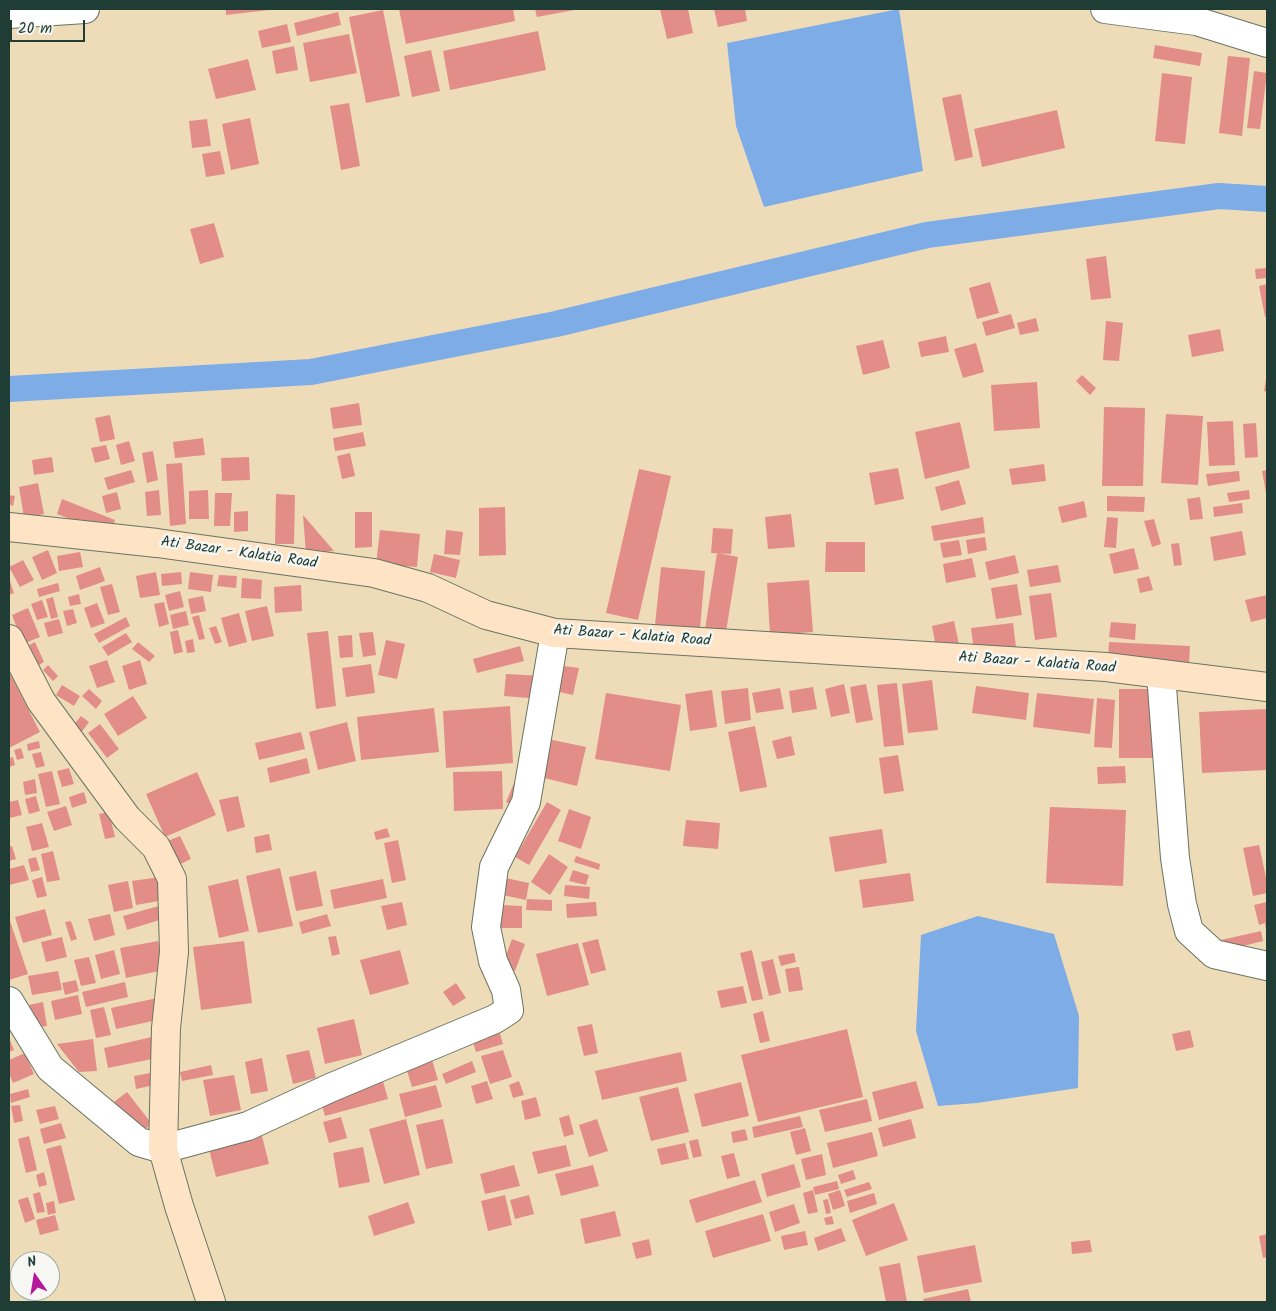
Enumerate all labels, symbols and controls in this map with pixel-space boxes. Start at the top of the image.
scale bar [12,10,88,42]
text: 20 m [18,17,52,41]
street label: Ati Bazar - Kalatia Road [160,534,318,574]
street label: Ati Bazar - Kalatia Road [553,623,711,651]
street label: Ati Bazar - Kalatia Road [958,650,1116,678]
north arrow [10,1251,60,1301]
text: N [25,1251,39,1274]

